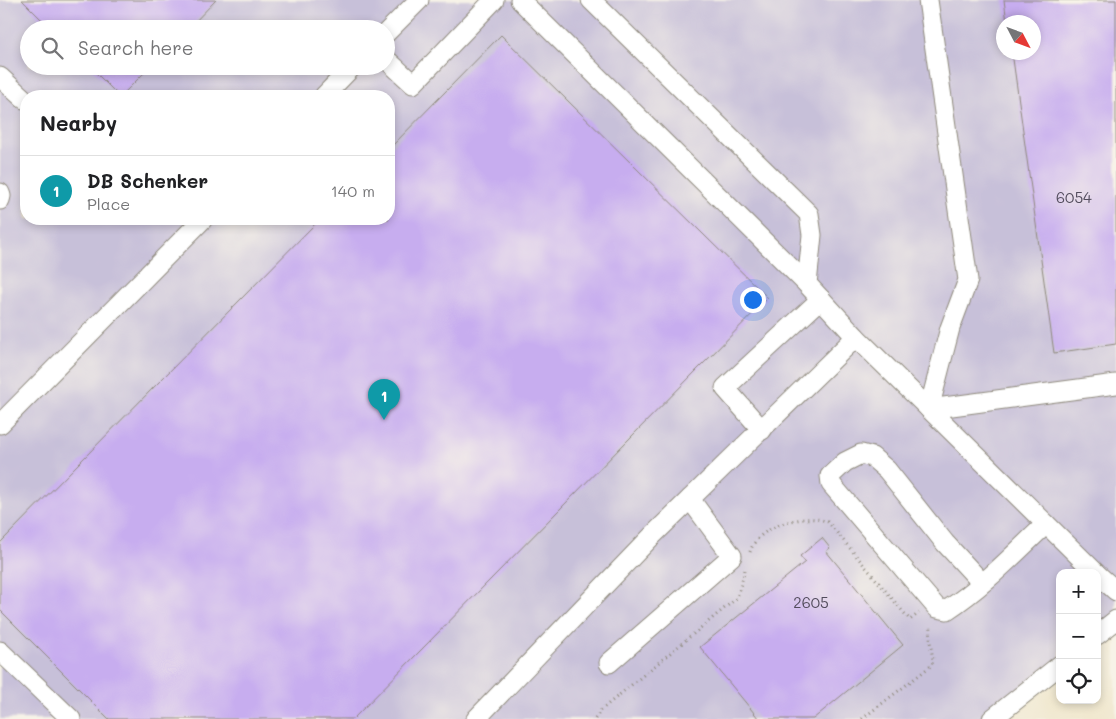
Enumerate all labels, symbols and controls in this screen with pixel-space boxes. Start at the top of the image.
north arrow [996,15,1041,60]
search box [20,20,395,75]
icon: search [38,34,66,62]
text: Search here [78,35,194,60]
text: Nearby [40,109,117,136]
text: DB Schenker [87,168,208,193]
text: 1 [52,180,60,201]
text: 140 m [331,180,375,201]
house number: 6054 [1056,187,1092,207]
text: Place [87,193,130,214]
your location [740,287,766,313]
pin: 1 [368,379,400,420]
map controls [1056,569,1101,704]
button: + [1056,569,1101,614]
house number: 2605 [793,592,829,612]
button: − [1056,614,1101,659]
button: locate [1056,659,1101,704]

